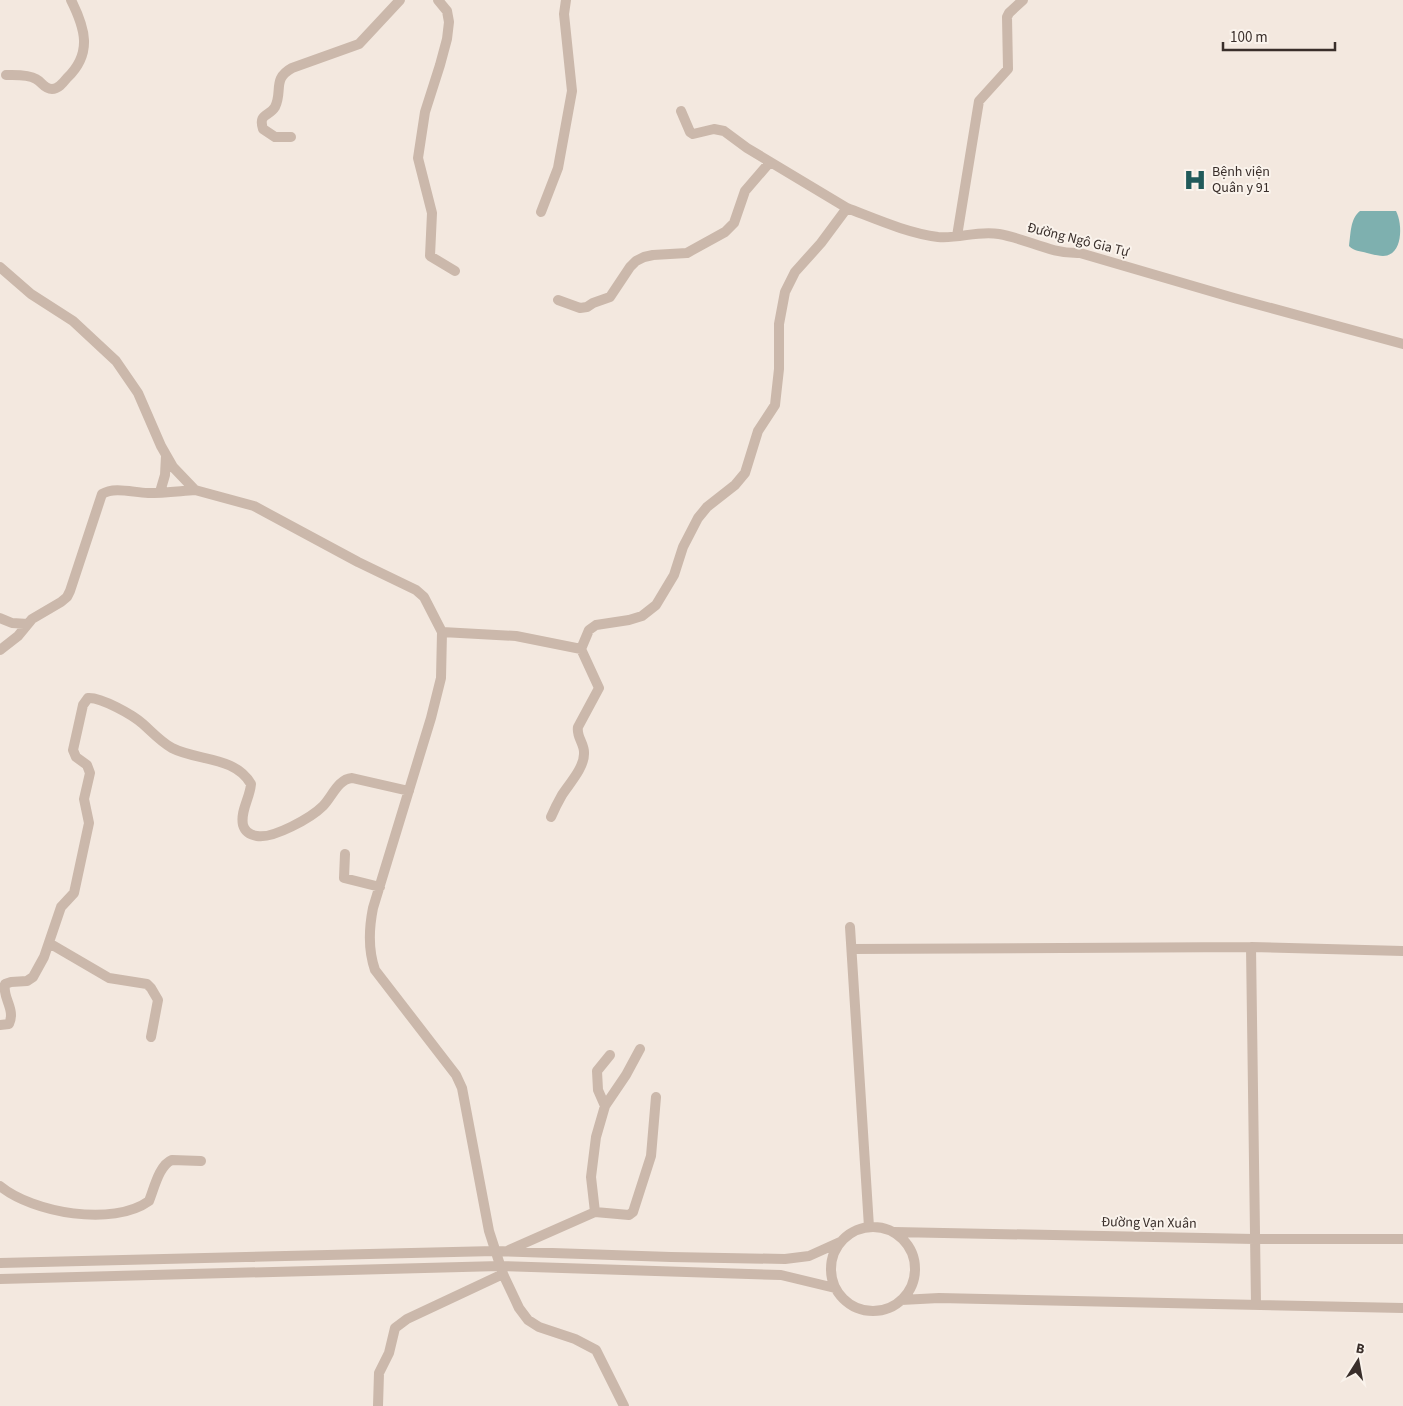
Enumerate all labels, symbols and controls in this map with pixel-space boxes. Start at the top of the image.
scale bar [1223,20,1336,52]
text: 100 m [1230,27,1268,48]
place label: Bệnh viện Quân y 91 [1212,162,1270,198]
hospital icon: Bệnh viện Quân y 91 [1182,167,1208,193]
street label: Đường Ngô Gia Tự [1025,218,1131,262]
street label: Đường Vạn Xuân [1101,1212,1197,1234]
north arrow [1333,1336,1383,1386]
text: B [1354,1339,1367,1360]

